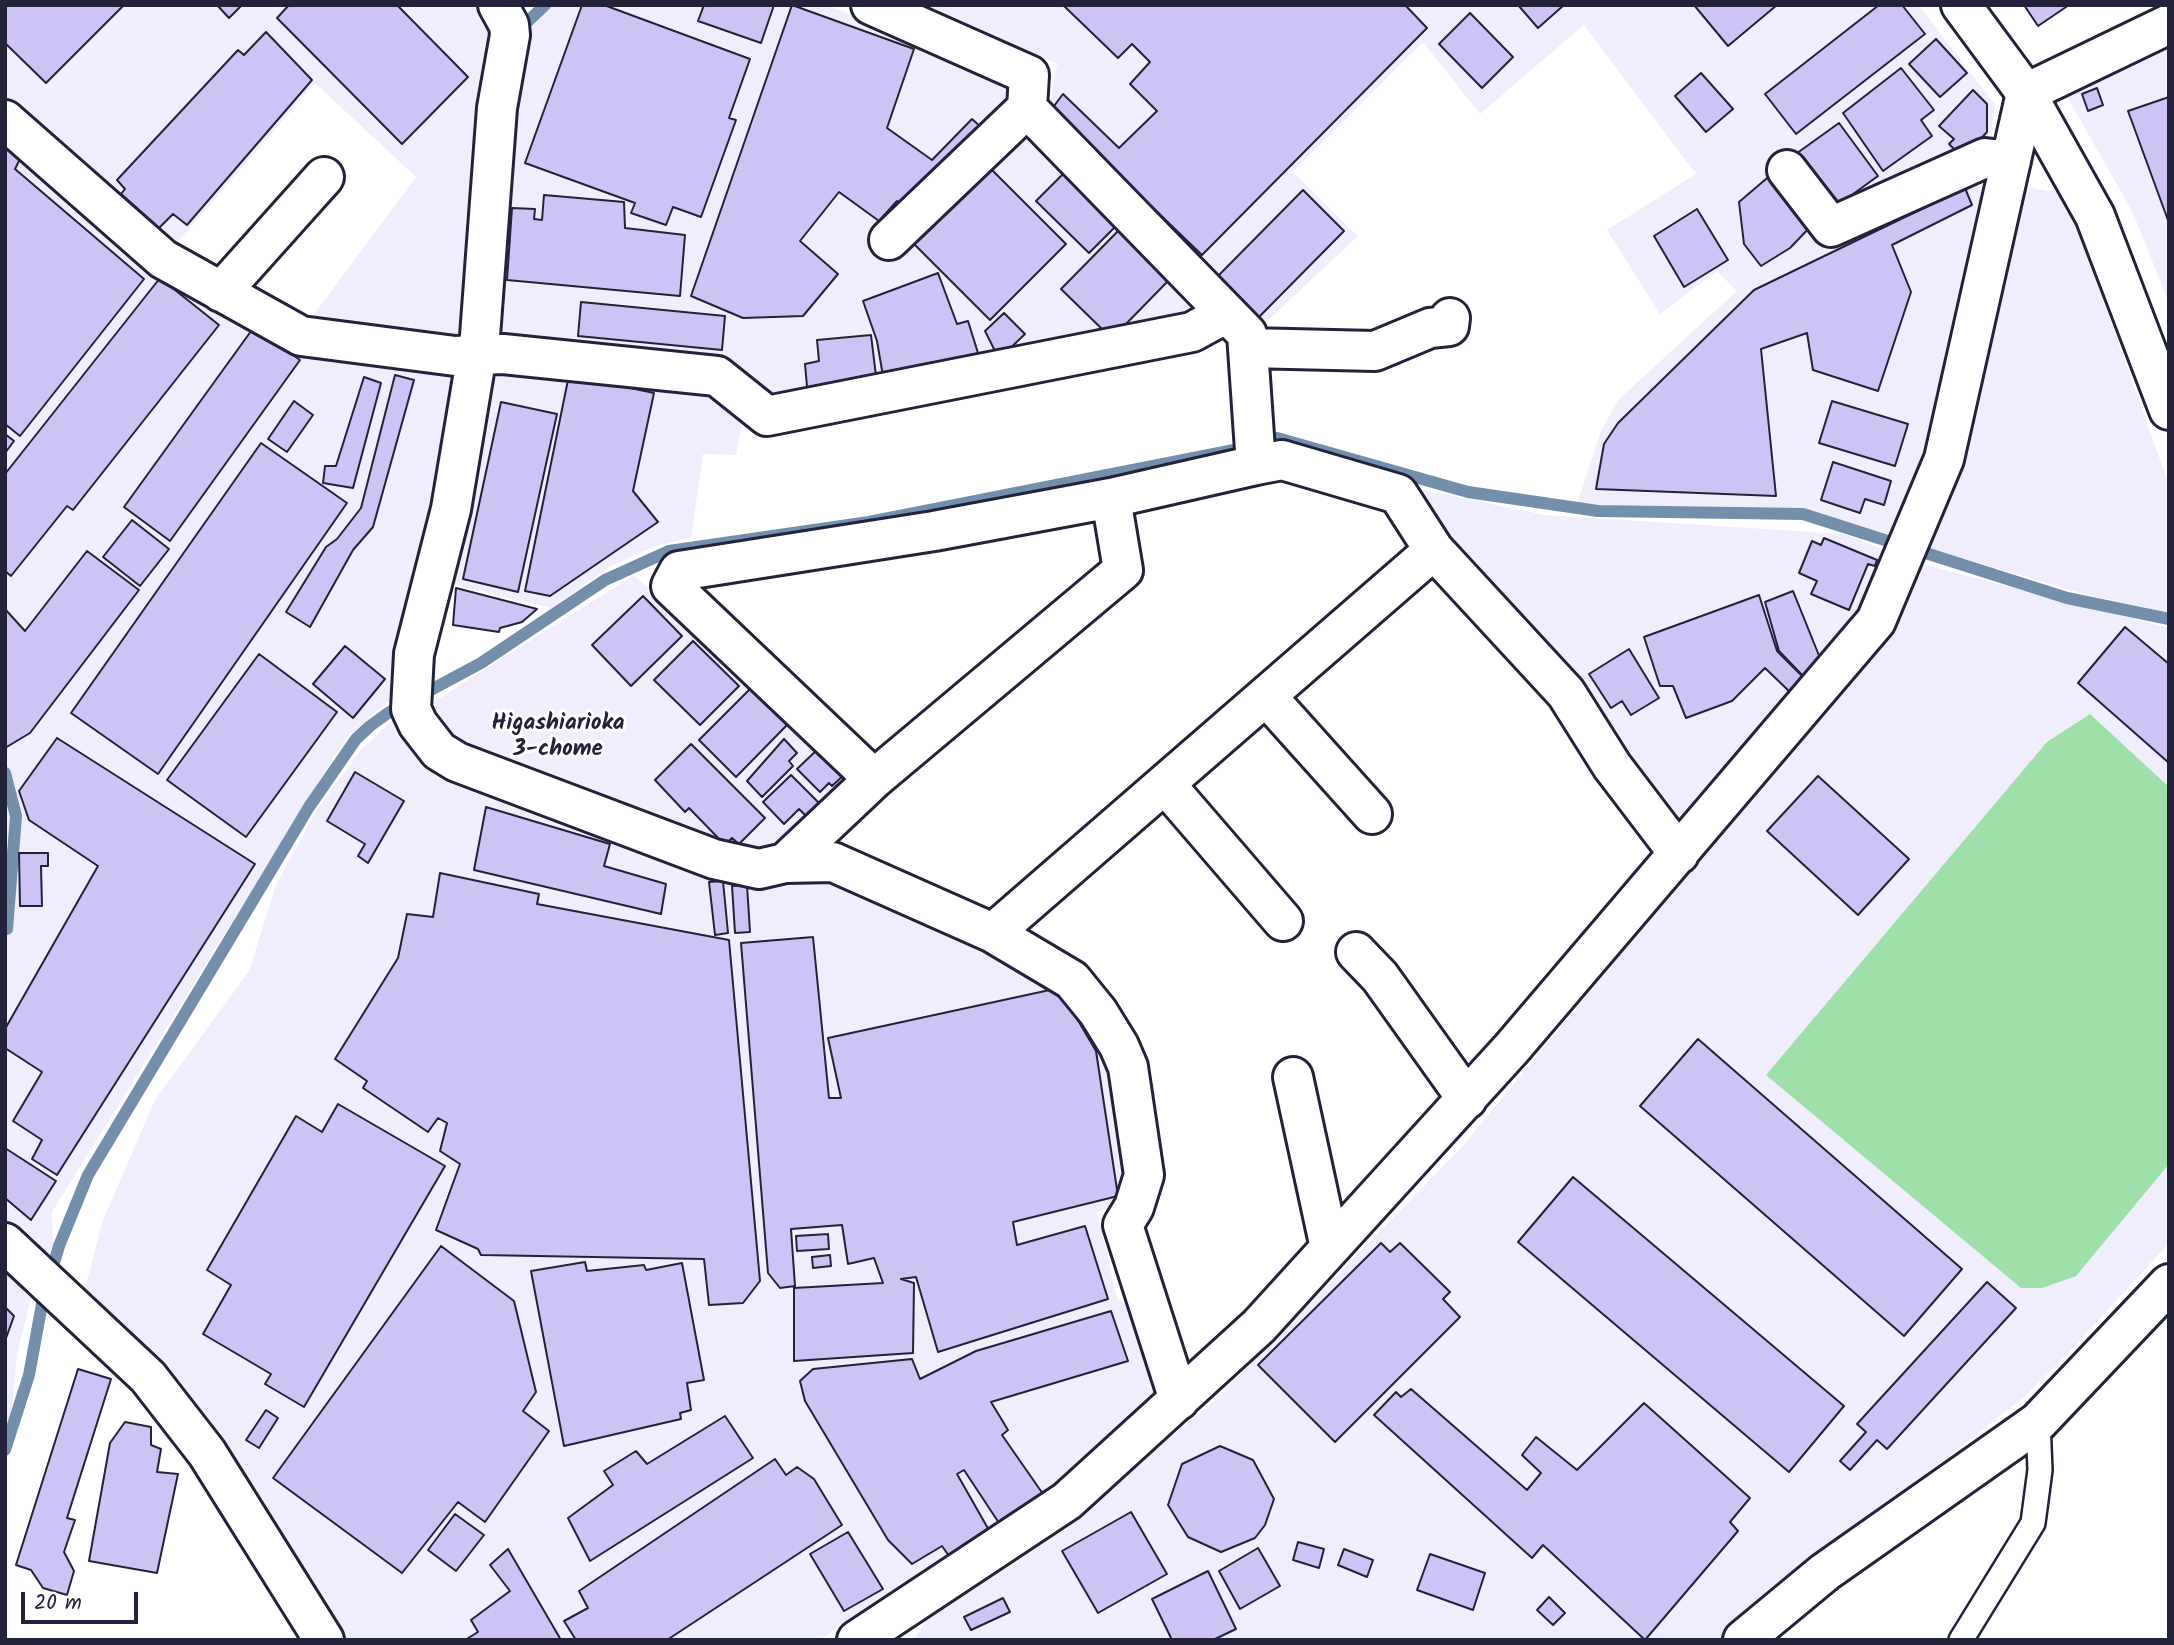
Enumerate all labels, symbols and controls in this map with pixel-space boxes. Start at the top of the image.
district label: Higashiarioka 3-chome [491,711,625,765]
scale bar [24,1578,142,1622]
text: 20 m [34,1587,82,1620]

